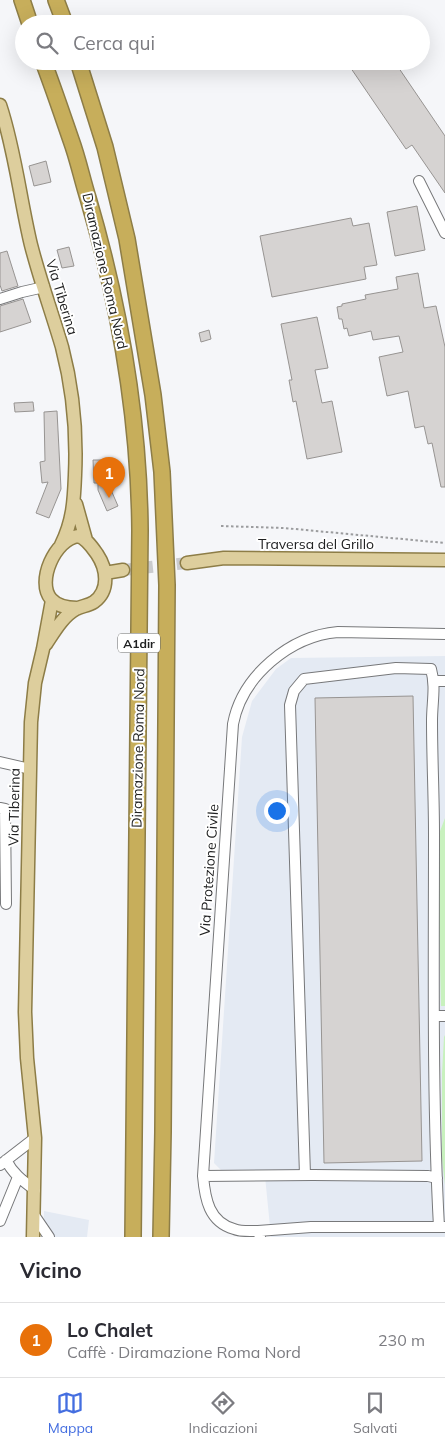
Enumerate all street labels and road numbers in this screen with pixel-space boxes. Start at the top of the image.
street label: Diramazione Roma Nord [78,191,132,351]
street label: Via Tiberina [42,257,82,337]
street label: Traversa del Grillo [258,535,374,553]
road number: A1dir [118,634,160,652]
street label: Diramazione Roma Nord [128,668,148,828]
street label: Via Tiberina [4,768,24,846]
street label: Via Protezione Civile [195,803,223,937]

